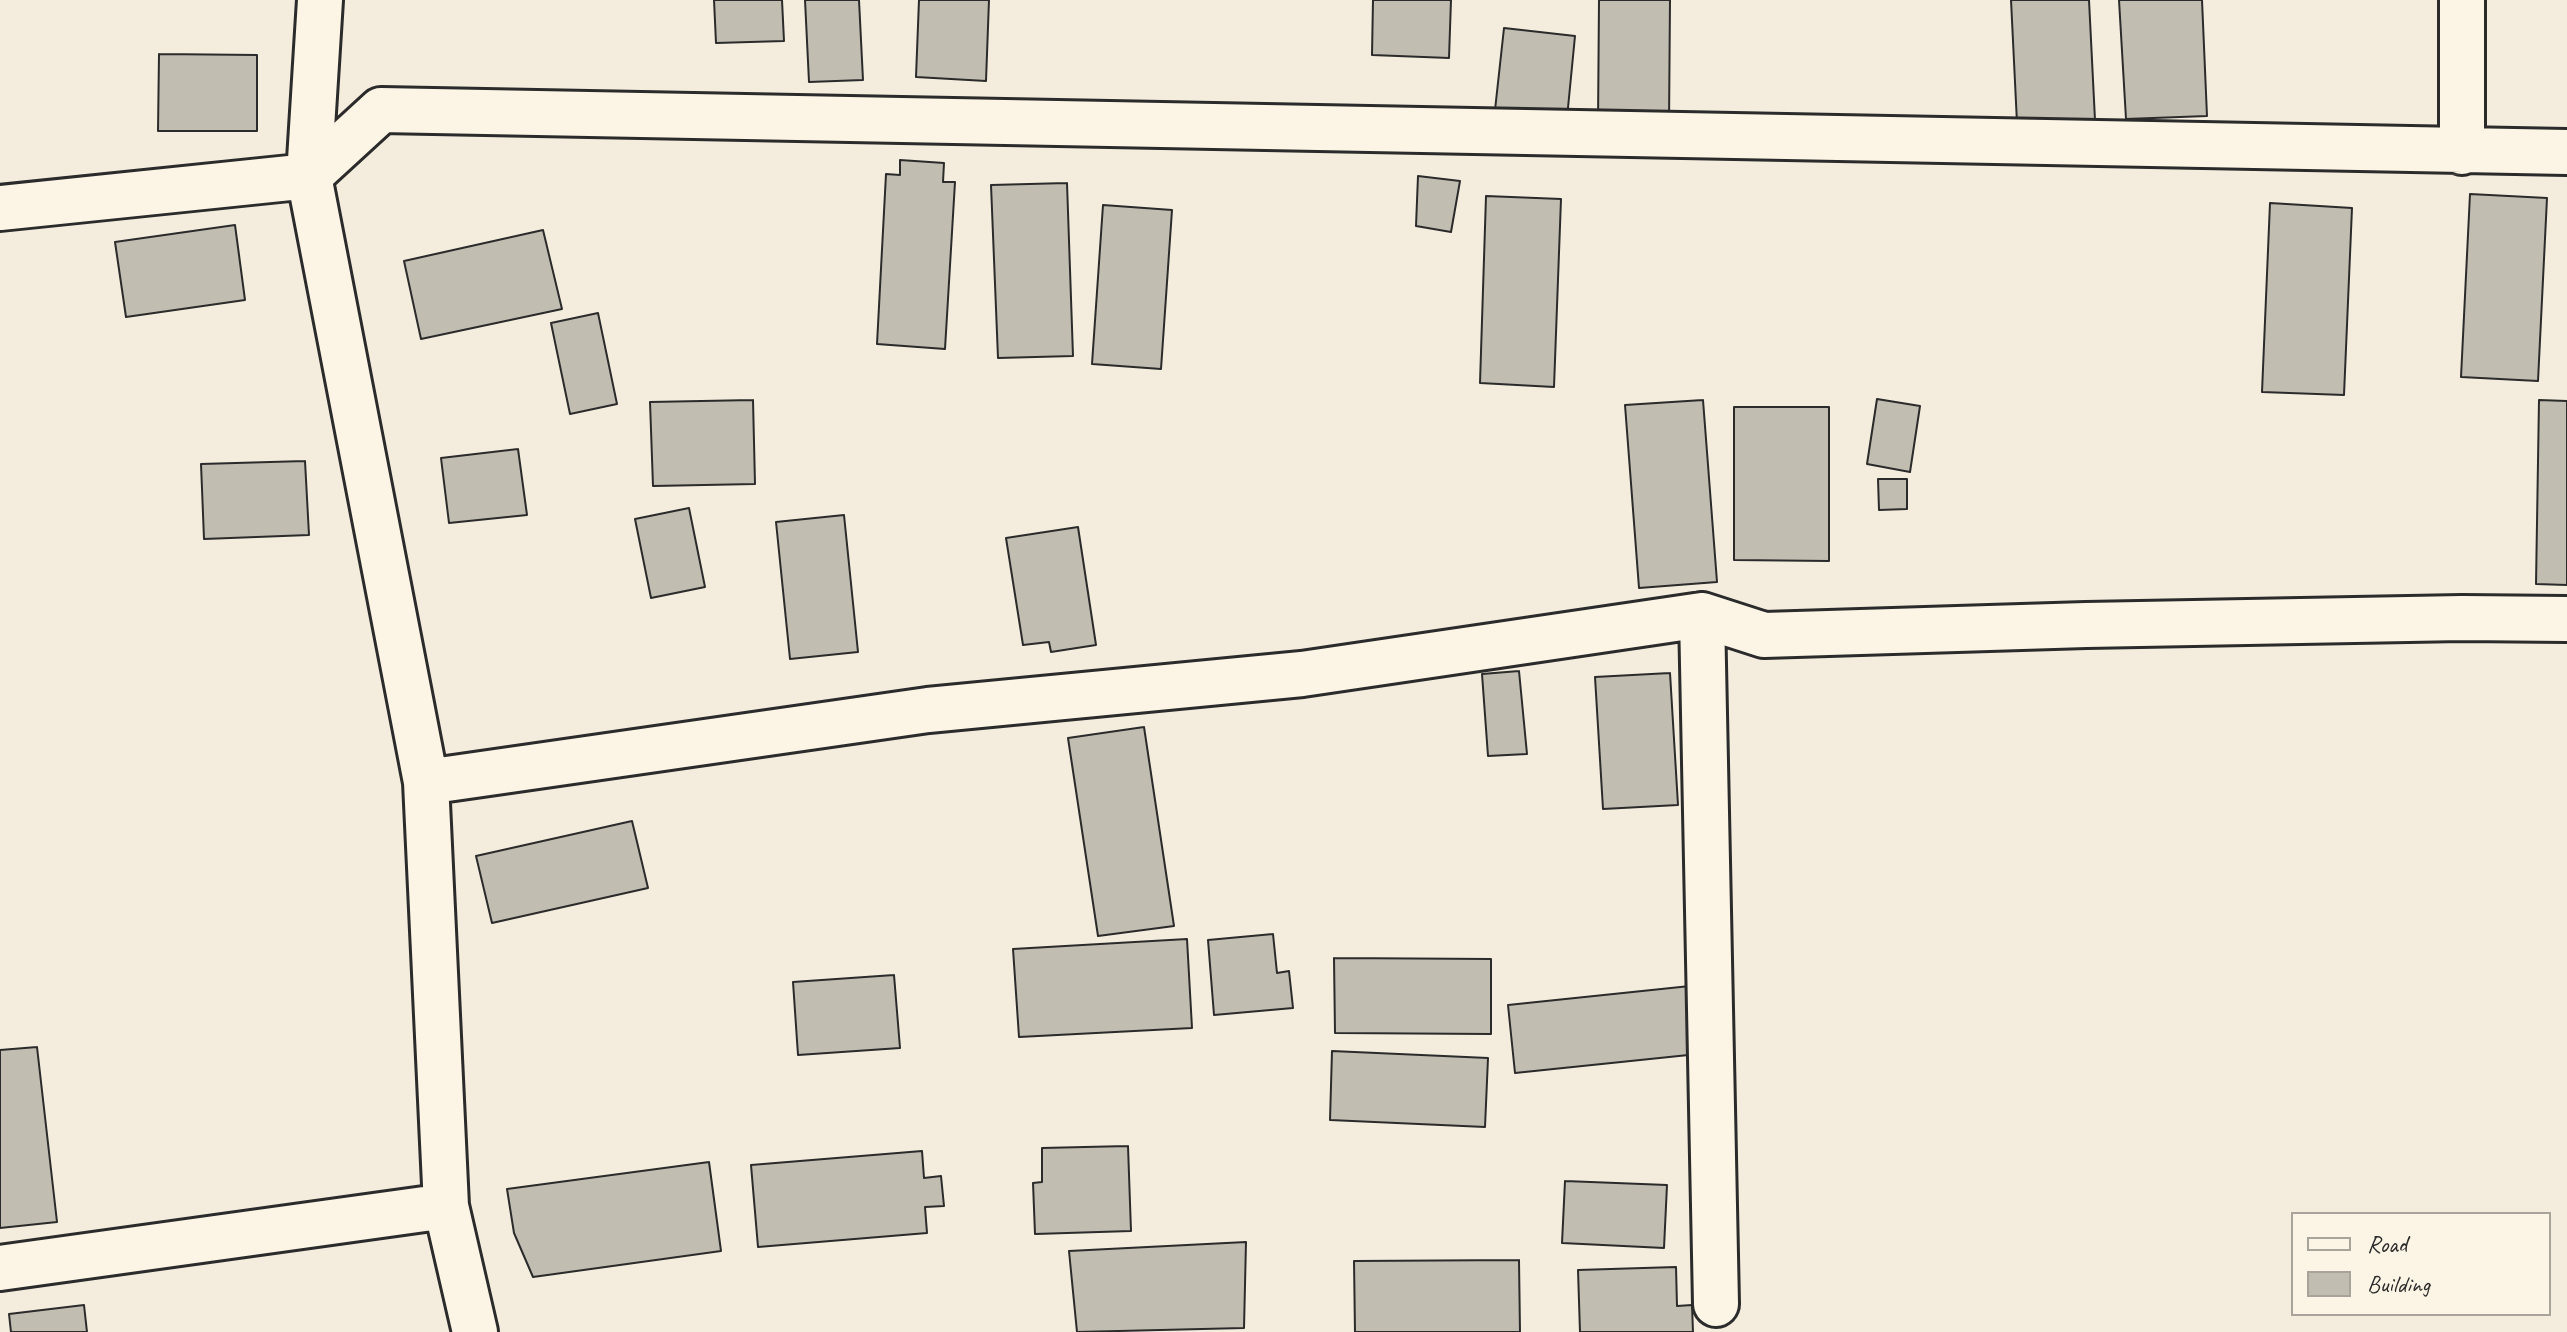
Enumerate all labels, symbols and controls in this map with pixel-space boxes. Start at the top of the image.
legend [2291,1212,2551,1316]
text: Road [2367,1229,2407,1259]
text: Building [2367,1269,2430,1299]

